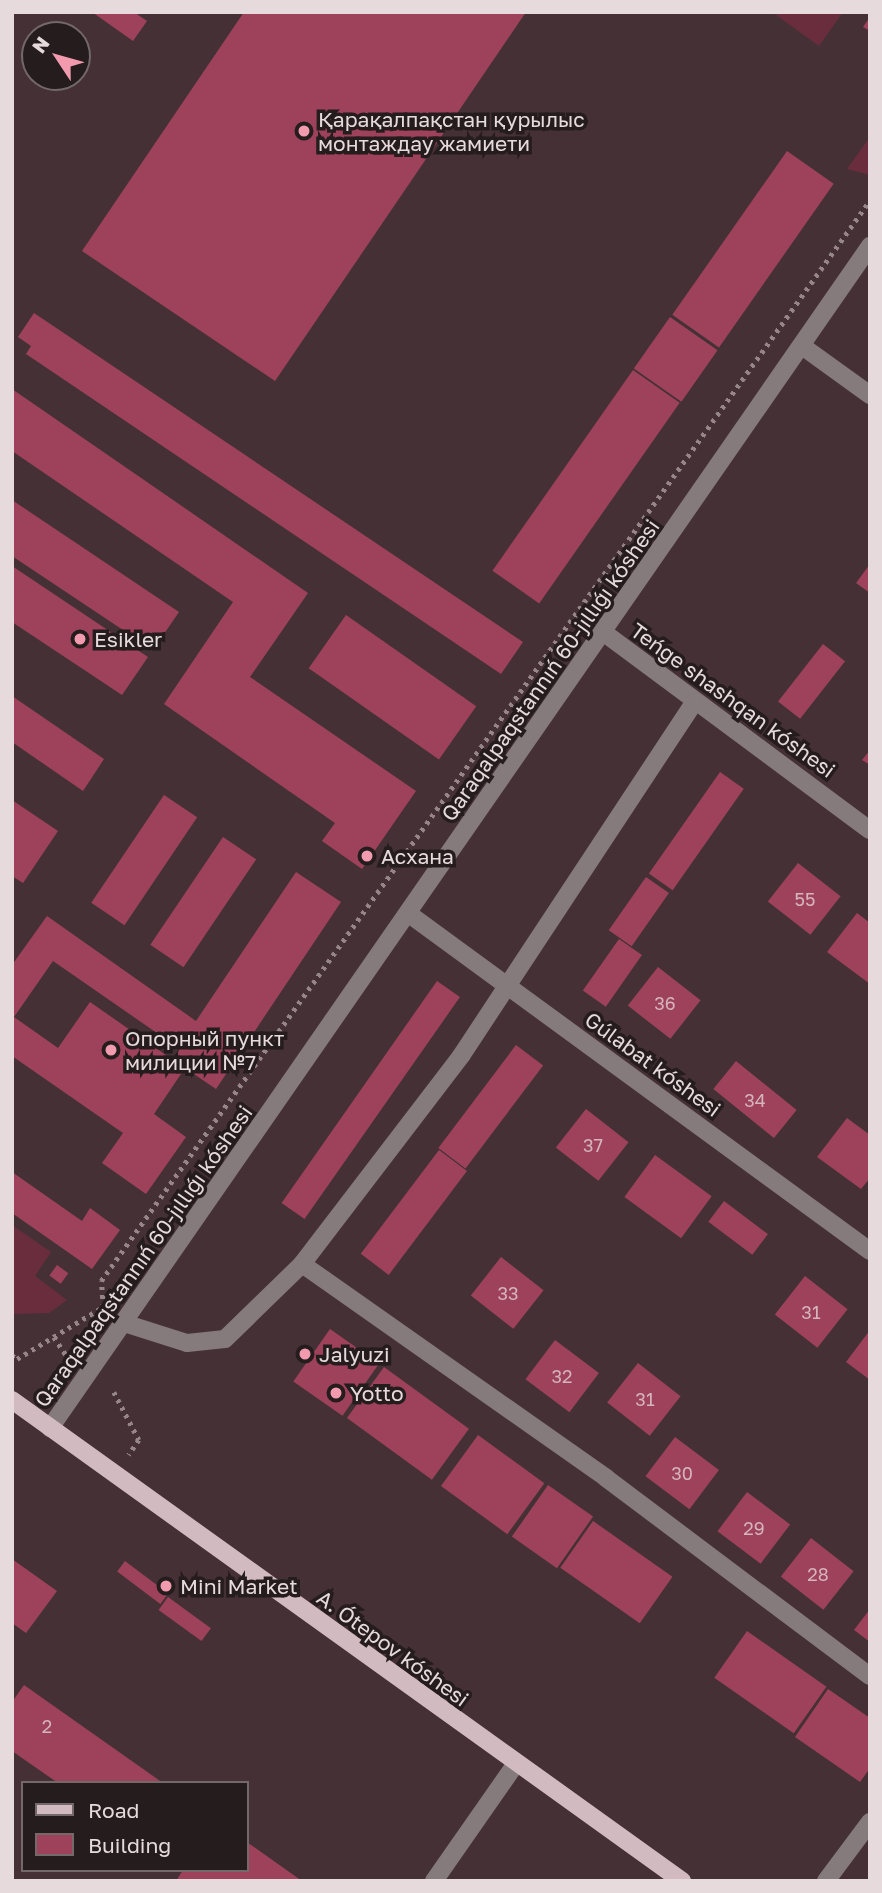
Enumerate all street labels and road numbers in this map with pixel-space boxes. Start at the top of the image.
street label: Qaraqalpaqstannıń 60-jıllıǵı kóshesi [436,514,664,826]
street label: Teńge shashqan kóshesi [626,617,840,783]
street label: Gúlabat kóshesi [580,1006,726,1122]
street label: Qaraqalpaqstannıń 60-jıllıǵı kóshesi [29,1100,257,1412]
street label: A. Ótepov kóshesi [312,1585,474,1711]

